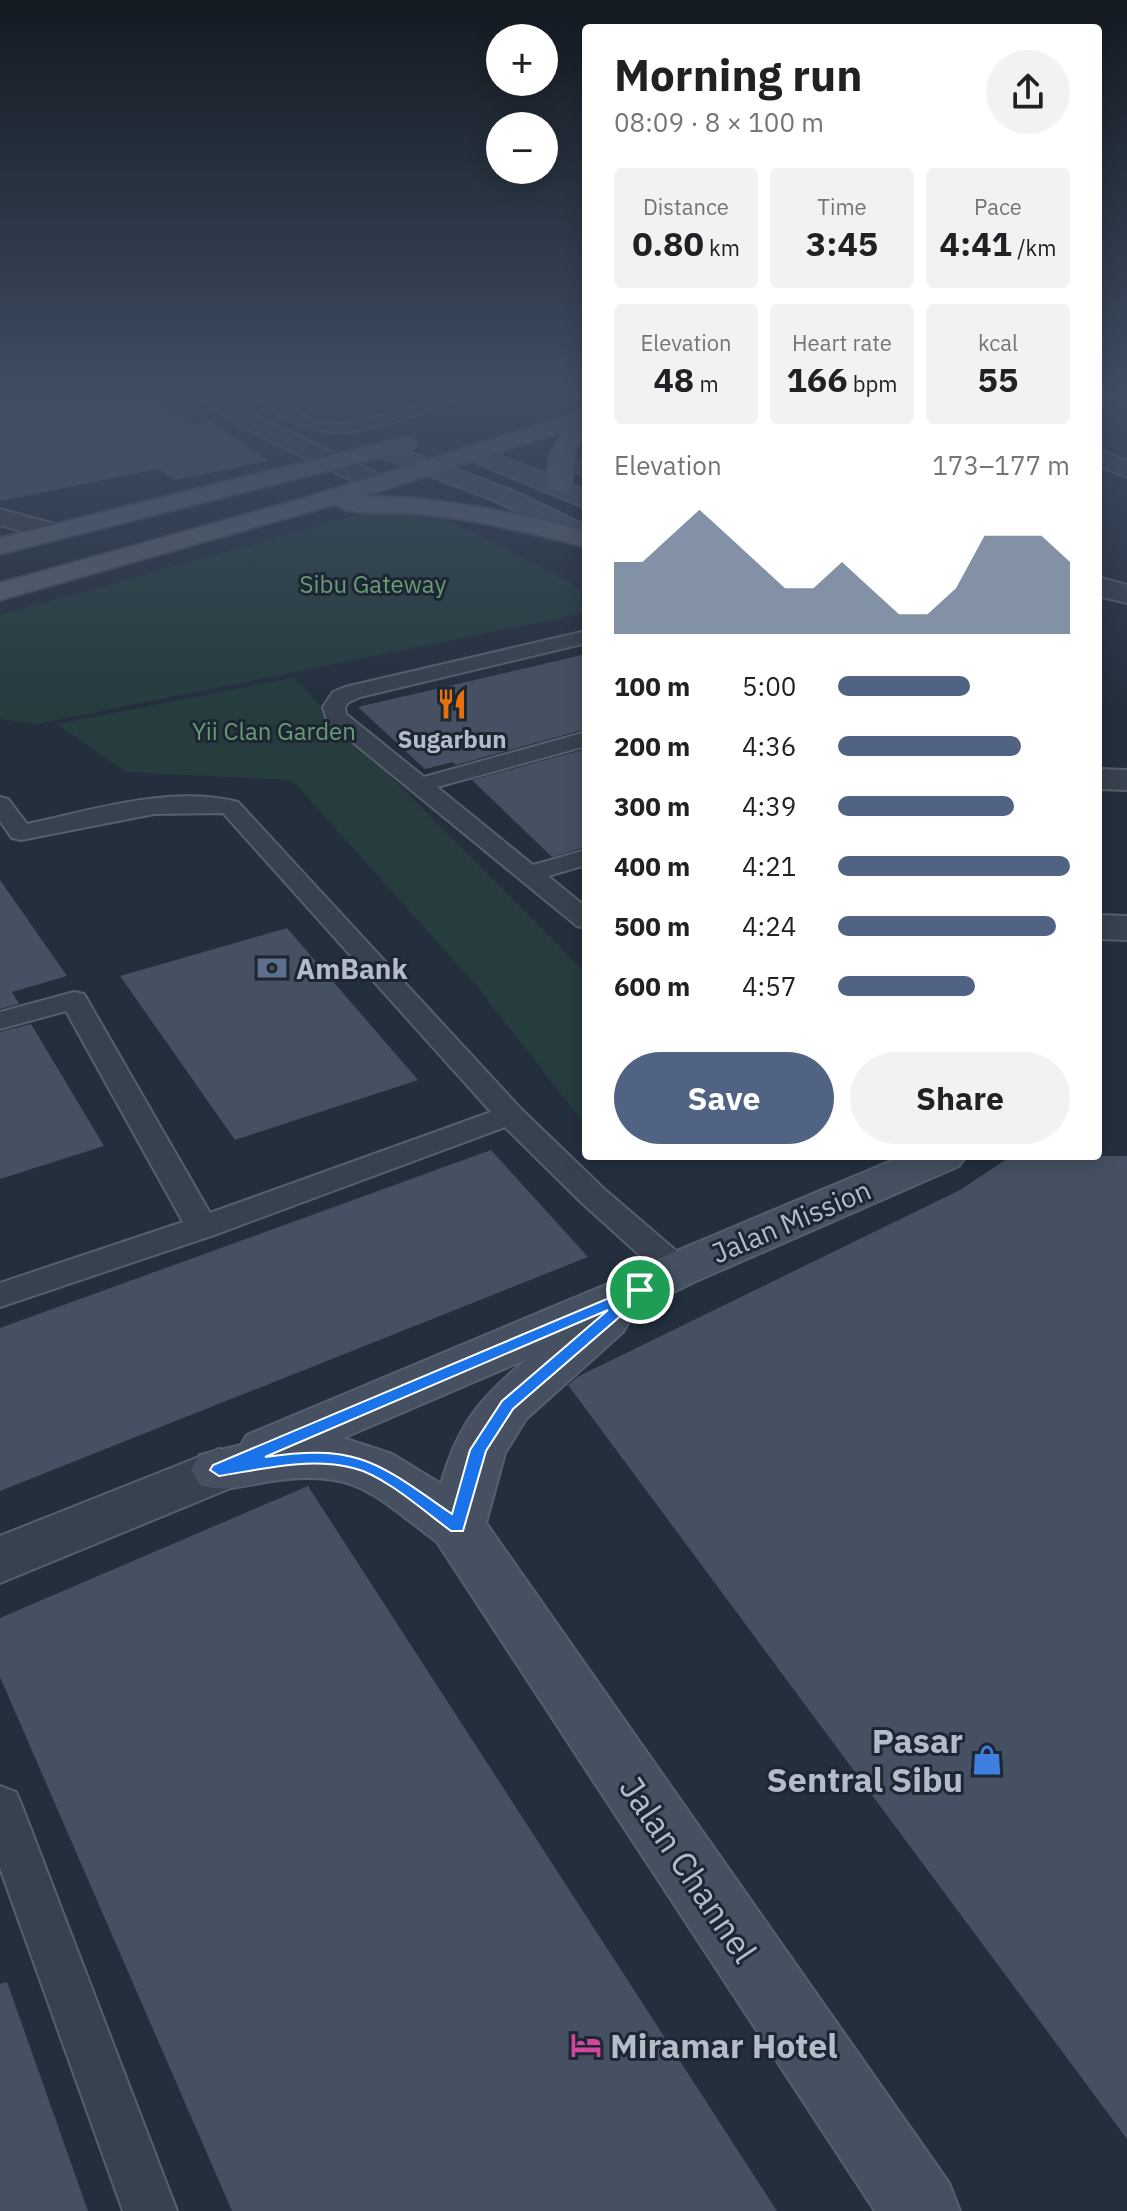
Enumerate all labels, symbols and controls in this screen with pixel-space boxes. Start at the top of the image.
map controls [486,24,558,184]
button: + [486,24,558,96]
text: Morning run [614,46,863,103]
button: share [986,50,1070,134]
text: 08:09 · 8 × 100 m [614,105,824,139]
button: − [486,112,558,184]
text: Distance [643,192,729,221]
text: Time [817,192,867,221]
text: Pace [974,192,1022,221]
text: 0.80 [632,221,704,265]
text: 3:45 [806,221,878,265]
text: 4:41 [940,221,1012,265]
text: km [704,233,740,262]
text: /km [1012,233,1056,262]
text: Elevation [640,328,732,357]
text: Heart rate [792,328,892,357]
text: kcal [978,328,1018,357]
text: 48 [653,357,694,401]
text: 166 [786,357,848,401]
text: 55 [978,357,1018,401]
text: m [694,369,719,398]
text: bpm [848,369,898,398]
text: Elevation [614,448,722,482]
text: 173–177 m [932,448,1070,482]
park label: Sibu Gateway [300,568,446,600]
text: 100 m [614,669,690,703]
text: 5:00 [742,669,796,703]
restaurant icon: Sugarbun [435,687,469,721]
park label: Yii Clan Garden [192,715,356,747]
place label: Sugarbun [397,723,507,755]
text: 200 m [614,729,690,763]
text: 4:36 [742,729,796,763]
text: 300 m [614,789,690,823]
text: 4:39 [742,789,796,823]
text: 400 m [614,849,690,883]
text: 4:21 [742,849,796,883]
text: 500 m [614,909,690,943]
text: 4:24 [742,909,796,943]
place label: AmBank [296,950,409,987]
bank icon: AmBank [255,951,289,985]
text: 600 m [614,969,690,1003]
text: 4:57 [742,969,796,1003]
button: Save [614,1052,834,1144]
button: Share [850,1052,1070,1144]
street label: Jalan Mission [706,1171,876,1271]
pin [606,1256,674,1324]
icon: arrive [618,1268,662,1312]
place label: Pasar Sentral Sibu [767,1718,963,1801]
shop icon: Pasar Sentral Sibu [970,1743,1004,1777]
street label: Jalan Channel [611,1767,767,1971]
place label: Miramar Hotel [610,2023,838,2067]
hotel icon: Miramar Hotel [569,2028,603,2062]

